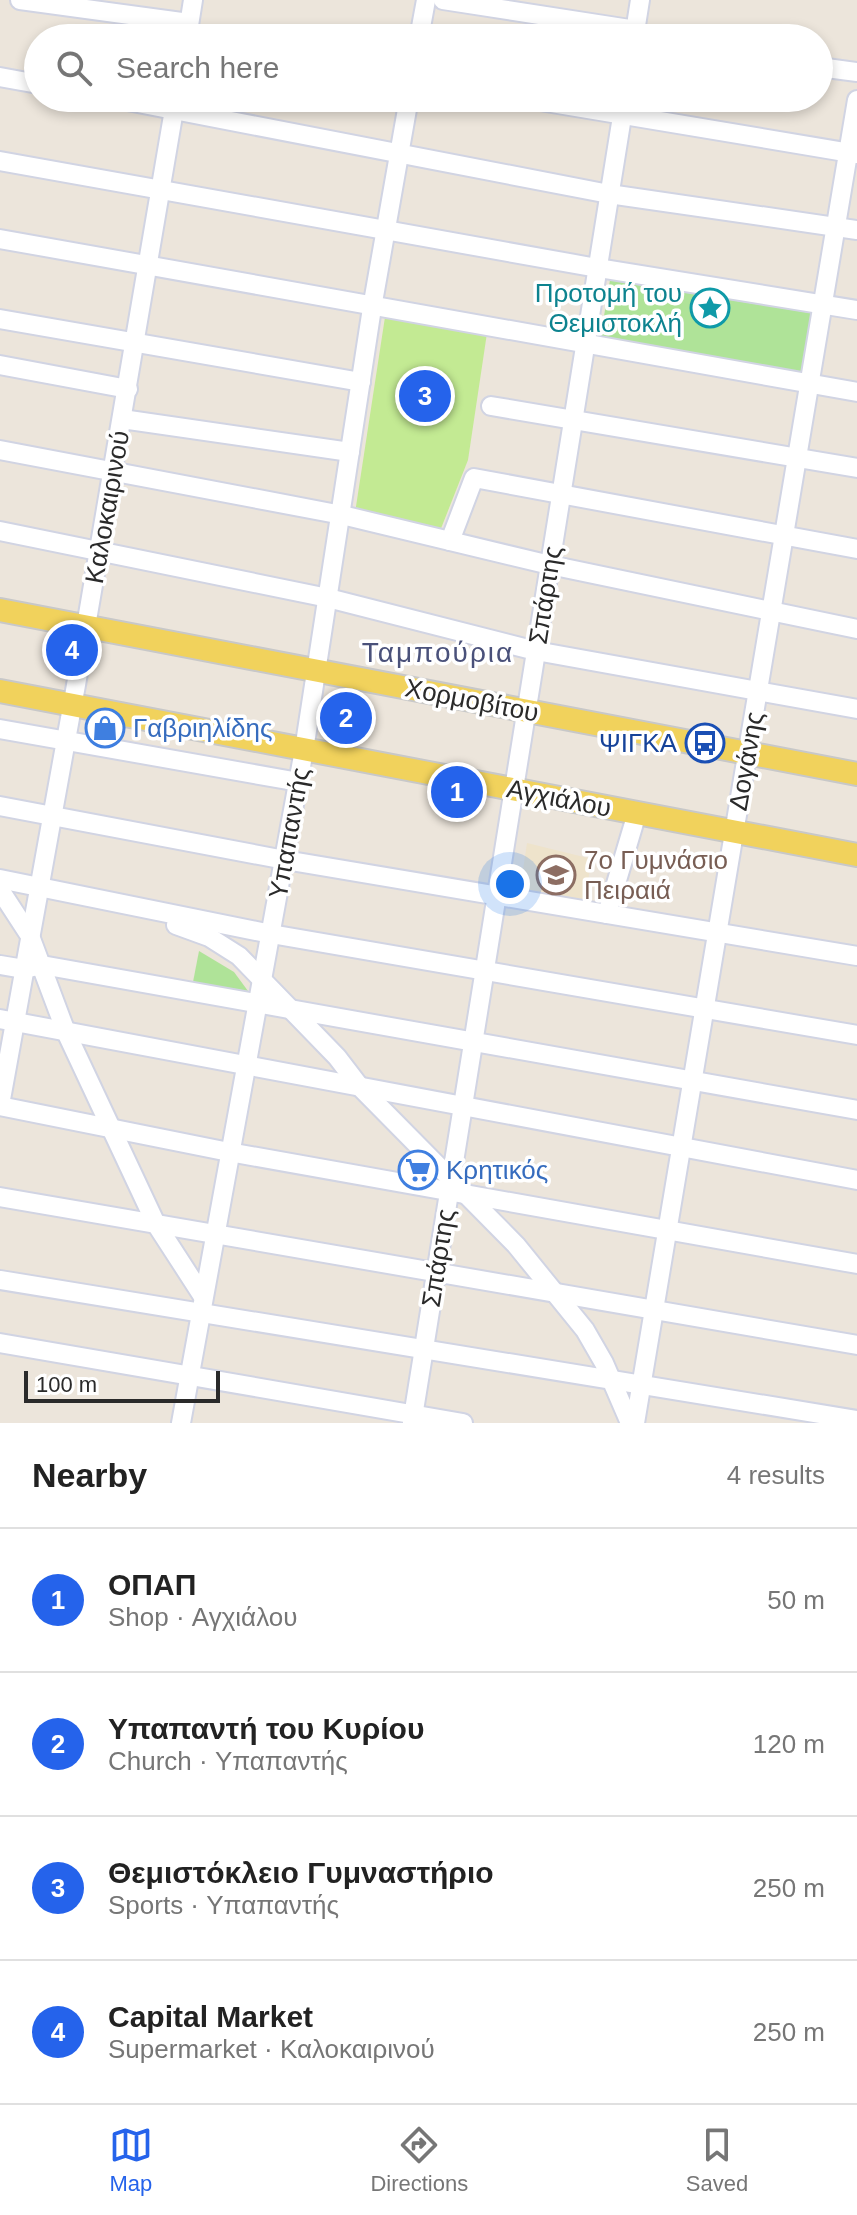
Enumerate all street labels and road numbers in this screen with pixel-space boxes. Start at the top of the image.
street label: Καλοκαιρινού [79,428,135,586]
street label: Σπάρτης [522,544,568,646]
street label: Χορμοβίτου [403,672,541,728]
street label: Δογάνης [723,709,769,813]
street label: Υπαπαντής [263,765,315,901]
street label: Αγχιάλου [504,773,614,823]
street label: Σπάρτης [415,1207,461,1309]

